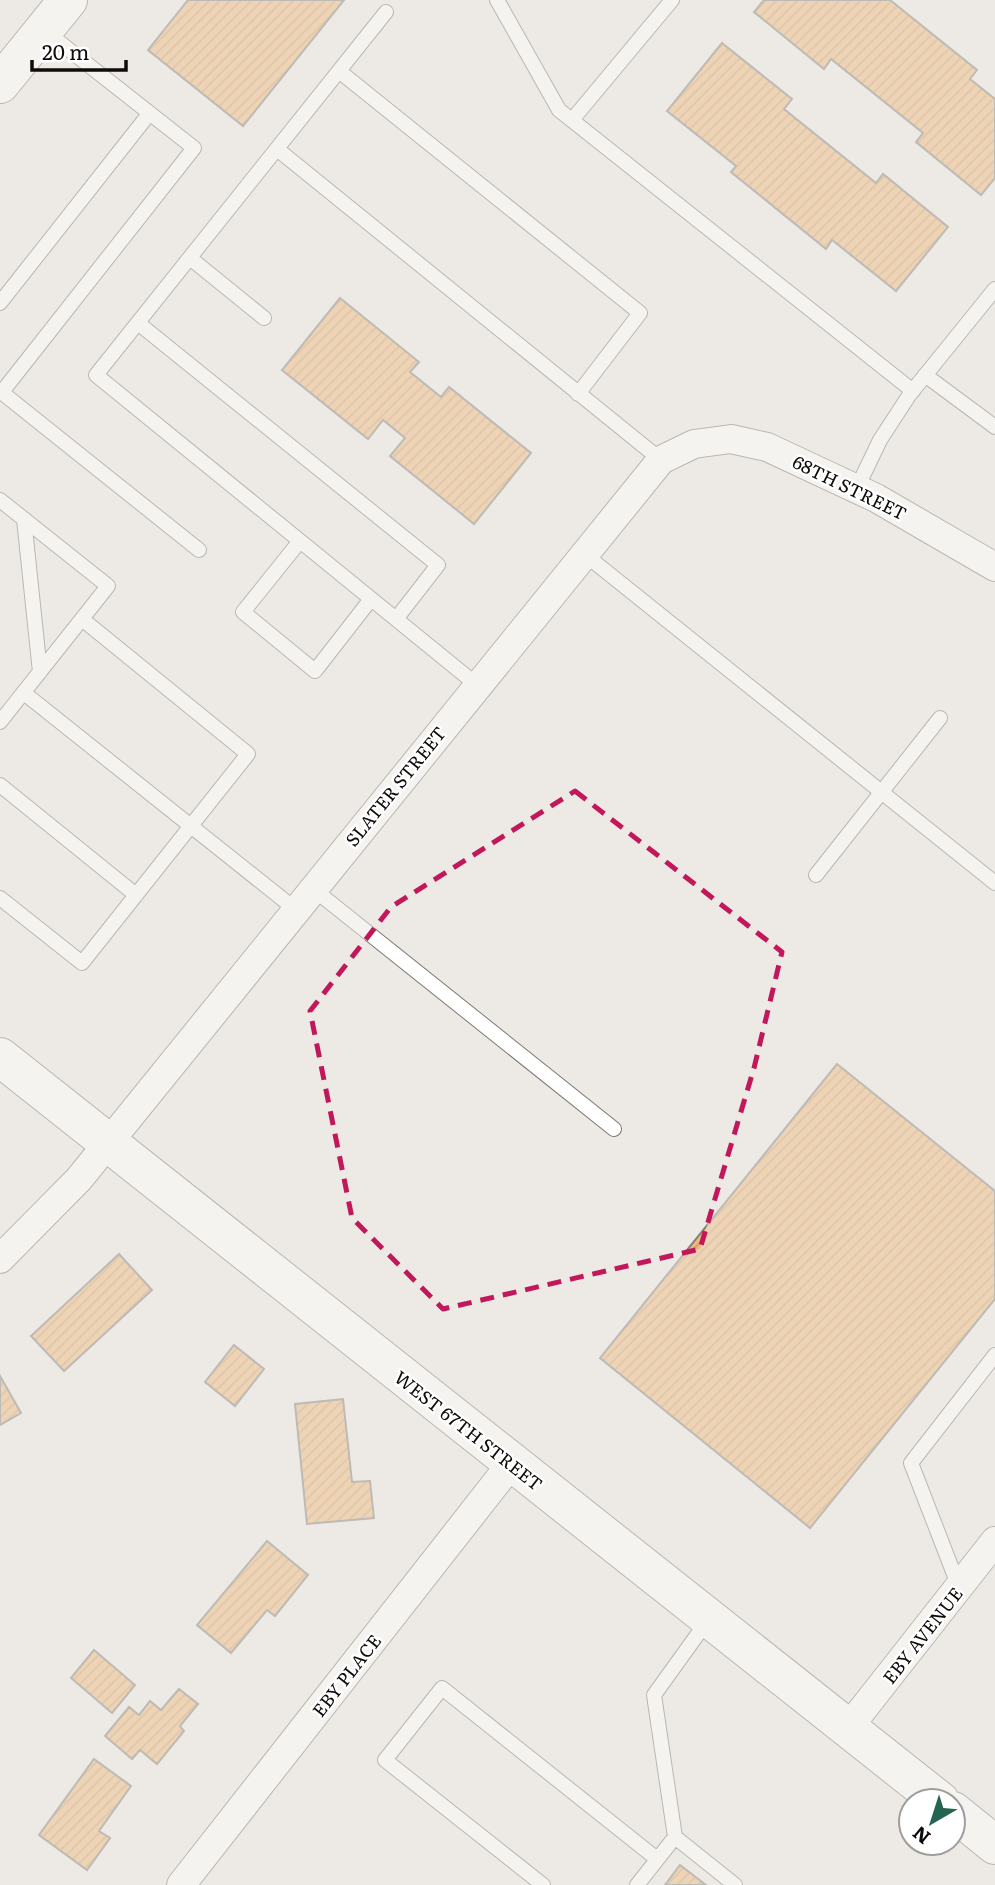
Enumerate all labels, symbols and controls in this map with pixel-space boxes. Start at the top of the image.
scale bar [32,28,126,72]
text: 20 m [42,35,89,66]
street label: 68TH STREET [788,448,912,526]
street label: SLATER STREET [338,720,452,852]
street label: WEST 67TH STREET [389,1363,549,1497]
street label: EBY AVENUE [876,1581,968,1689]
street label: EBY PLACE [305,1628,387,1722]
north arrow [897,1787,967,1857]
text: N [906,1820,936,1852]

